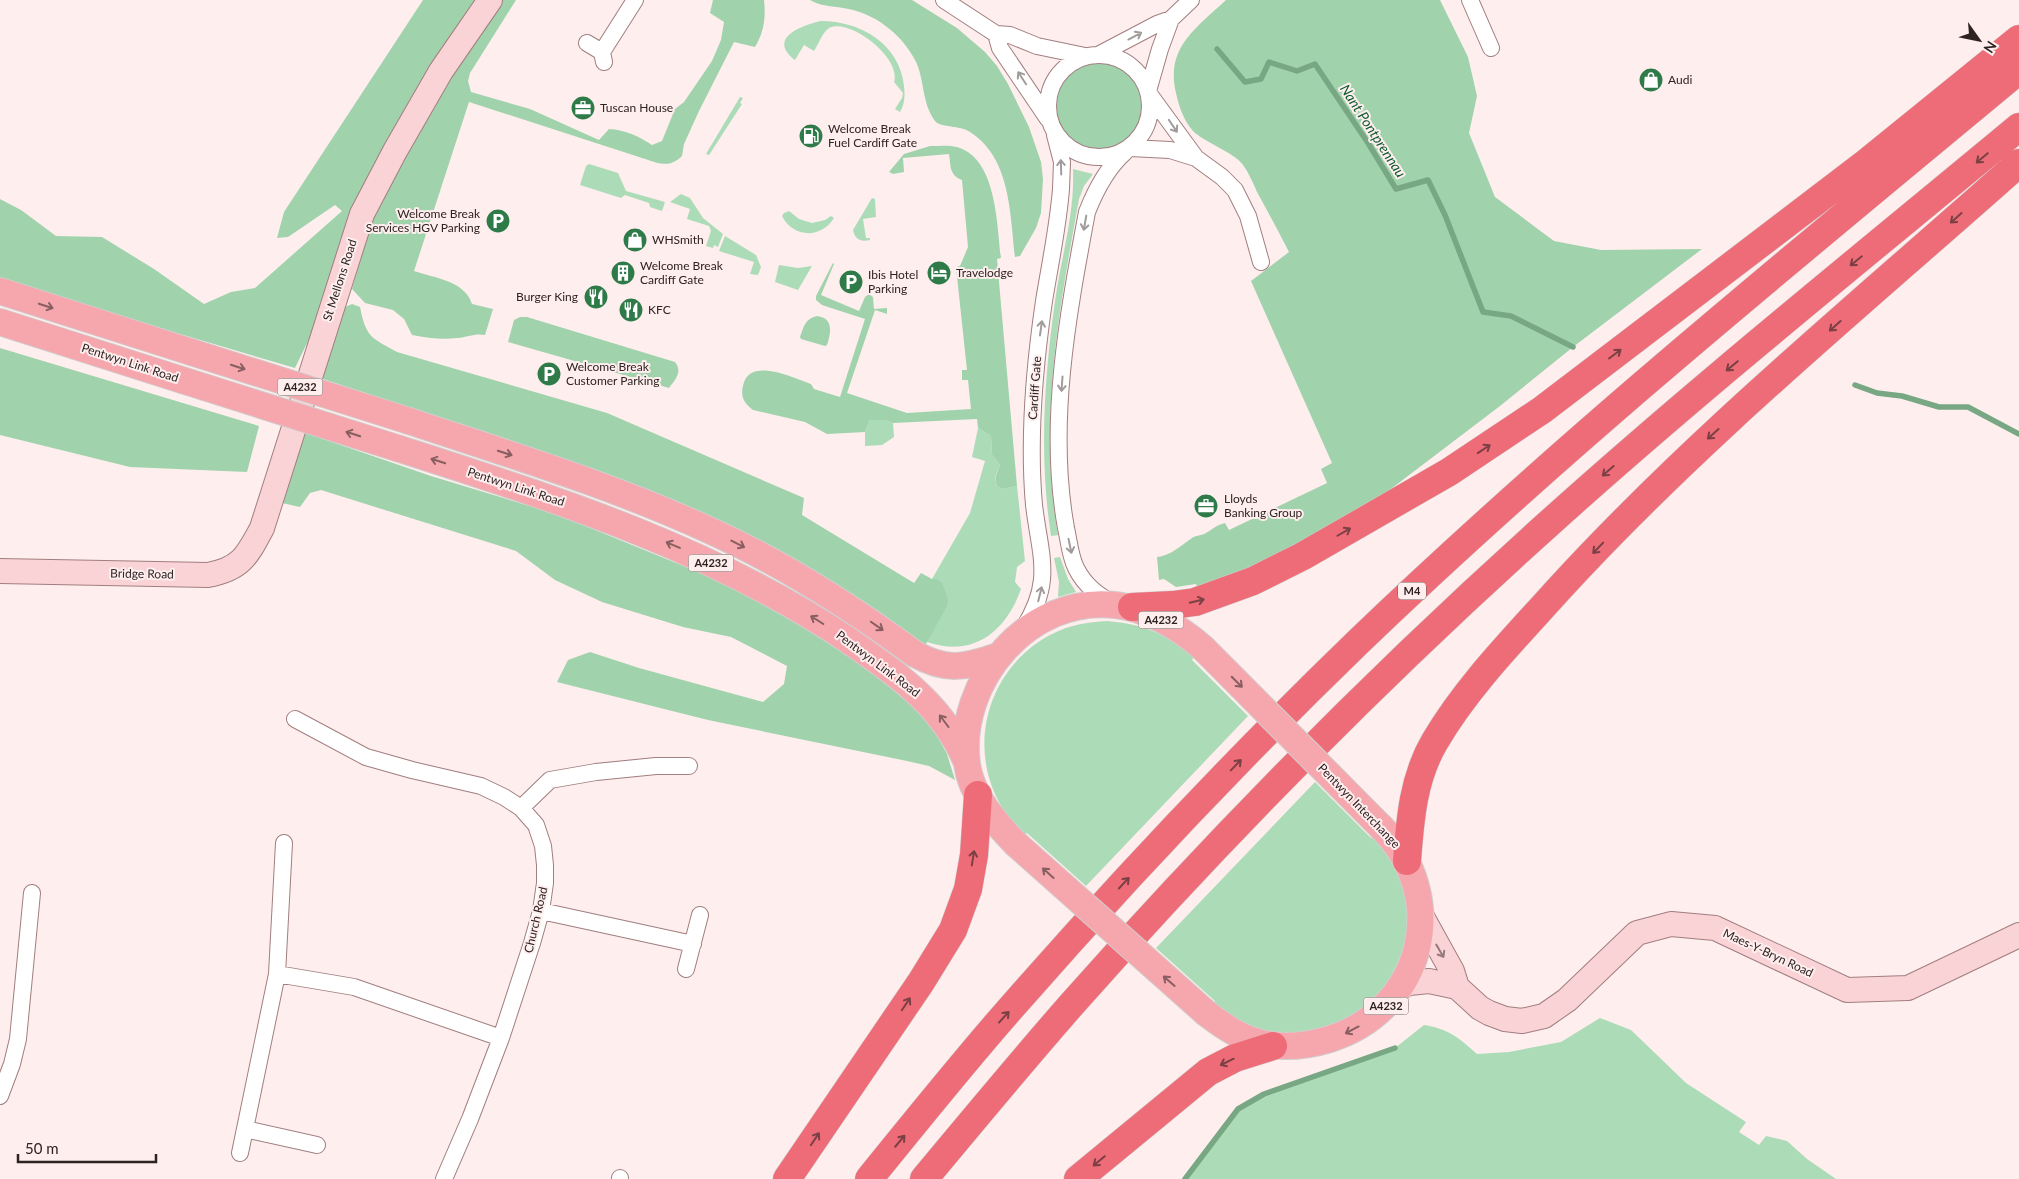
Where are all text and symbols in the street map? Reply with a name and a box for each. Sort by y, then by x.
north arrow [1954,15,2004,65]
one-way arrow [1127,31,1142,40]
text: N [1980,38,2000,57]
shop icon: Audi [1638,67,1664,93]
one-way arrow [1016,71,1027,85]
place label: Audi [1668,72,1692,87]
water label: Nant Pontprennau [1337,81,1410,180]
office icon: Tuscan House [570,95,596,121]
place label: Tuscan House [600,100,673,115]
one-way arrow [1168,119,1178,133]
place label: Welcome Break Fuel Cardiff Gate [828,121,917,150]
fuel station icon: Welcome Break Fuel Cardiff Gate [798,123,824,149]
one-way arrow [1975,152,1988,163]
one-way arrow [1056,159,1066,175]
place label: Welcome Break Services HGV Parking [366,206,481,235]
parking icon: Welcome Break Services HGV Parking [485,208,511,234]
one-way arrow [1950,212,1963,224]
one-way arrow [1079,215,1089,231]
shop icon: WHSmith [622,227,648,253]
place label: WHSmith [652,232,704,247]
street label: St Mellons Road [319,237,360,323]
one-way arrow [1850,256,1863,267]
place label: Welcome Break Cardiff Gate [640,258,724,287]
building icon: Welcome Break Cardiff Gate [610,260,636,286]
hotel icon: Travelodge [926,260,952,286]
place label: Travelodge [956,265,1013,280]
place label: Ibis Hotel Parking [868,267,918,296]
parking icon: Ibis Hotel Parking [838,269,864,295]
restaurant icon: Burger King [583,284,609,310]
place label: Burger King [516,289,578,304]
restaurant icon: KFC [618,297,644,323]
one-way arrow [38,302,54,312]
place label: KFC [648,302,671,317]
one-way arrow [1036,320,1046,336]
one-way arrow [1828,320,1841,332]
street label: Pentwyn Link Road [80,340,181,385]
one-way arrow [1608,349,1622,359]
street label: Cardiff Gate [1025,356,1044,420]
place label: Welcome Break Customer Parking [566,359,660,388]
one-way arrow [1725,360,1738,371]
parking icon: Welcome Break Customer Parking [536,361,562,387]
one-way arrow [229,363,245,372]
one-way arrow [1058,376,1067,392]
road number: A4232 [278,378,322,396]
one-way arrow [1707,428,1720,440]
one-way arrow [346,429,362,439]
one-way arrow [1476,444,1490,454]
one-way arrow [497,449,512,458]
one-way arrow [430,456,446,466]
street label: Pentwyn Link Road [466,464,567,509]
one-way arrow [1602,465,1615,476]
place label: Lloyds Banking Group [1224,491,1303,520]
office icon: Lloyds Banking Group [1193,493,1219,519]
one-way arrow [1337,527,1351,537]
one-way arrow [1065,538,1075,554]
one-way arrow [666,540,681,550]
one-way arrow [730,540,745,549]
one-way arrow [1592,542,1604,554]
road number: A4232 [688,554,734,572]
street label: Bridge Road [110,565,174,582]
road number: M4 [1398,582,1426,600]
one-way arrow [1036,586,1045,602]
one-way arrow [1189,596,1205,605]
road number: A4232 [1138,612,1184,628]
one-way arrow [810,615,824,626]
one-way arrow [870,621,884,632]
street label: Pentwyn Link Road [833,627,923,700]
one-way arrow [1231,676,1243,689]
one-way arrow [939,714,949,728]
one-way arrow [1230,759,1242,771]
street label: Pentwyn Interchange [1315,760,1404,851]
one-way arrow [969,851,979,867]
one-way arrow [1042,867,1055,878]
one-way arrow [1118,876,1130,889]
street label: Church Road [521,885,550,955]
street label: Maes-Y-Bryn Road [1721,925,1816,980]
one-way arrow [1436,943,1445,958]
one-way arrow [1163,975,1176,987]
one-way arrow [901,998,911,1012]
road number: A4232 [1364,998,1408,1014]
one-way arrow [998,1010,1009,1023]
one-way arrow [1345,1025,1360,1035]
one-way arrow [1220,1058,1235,1067]
scale bar [18,1132,155,1164]
one-way arrow [810,1132,820,1146]
one-way arrow [894,1135,905,1148]
text: 50 m [25,1139,59,1157]
one-way arrow [1092,1156,1105,1167]

